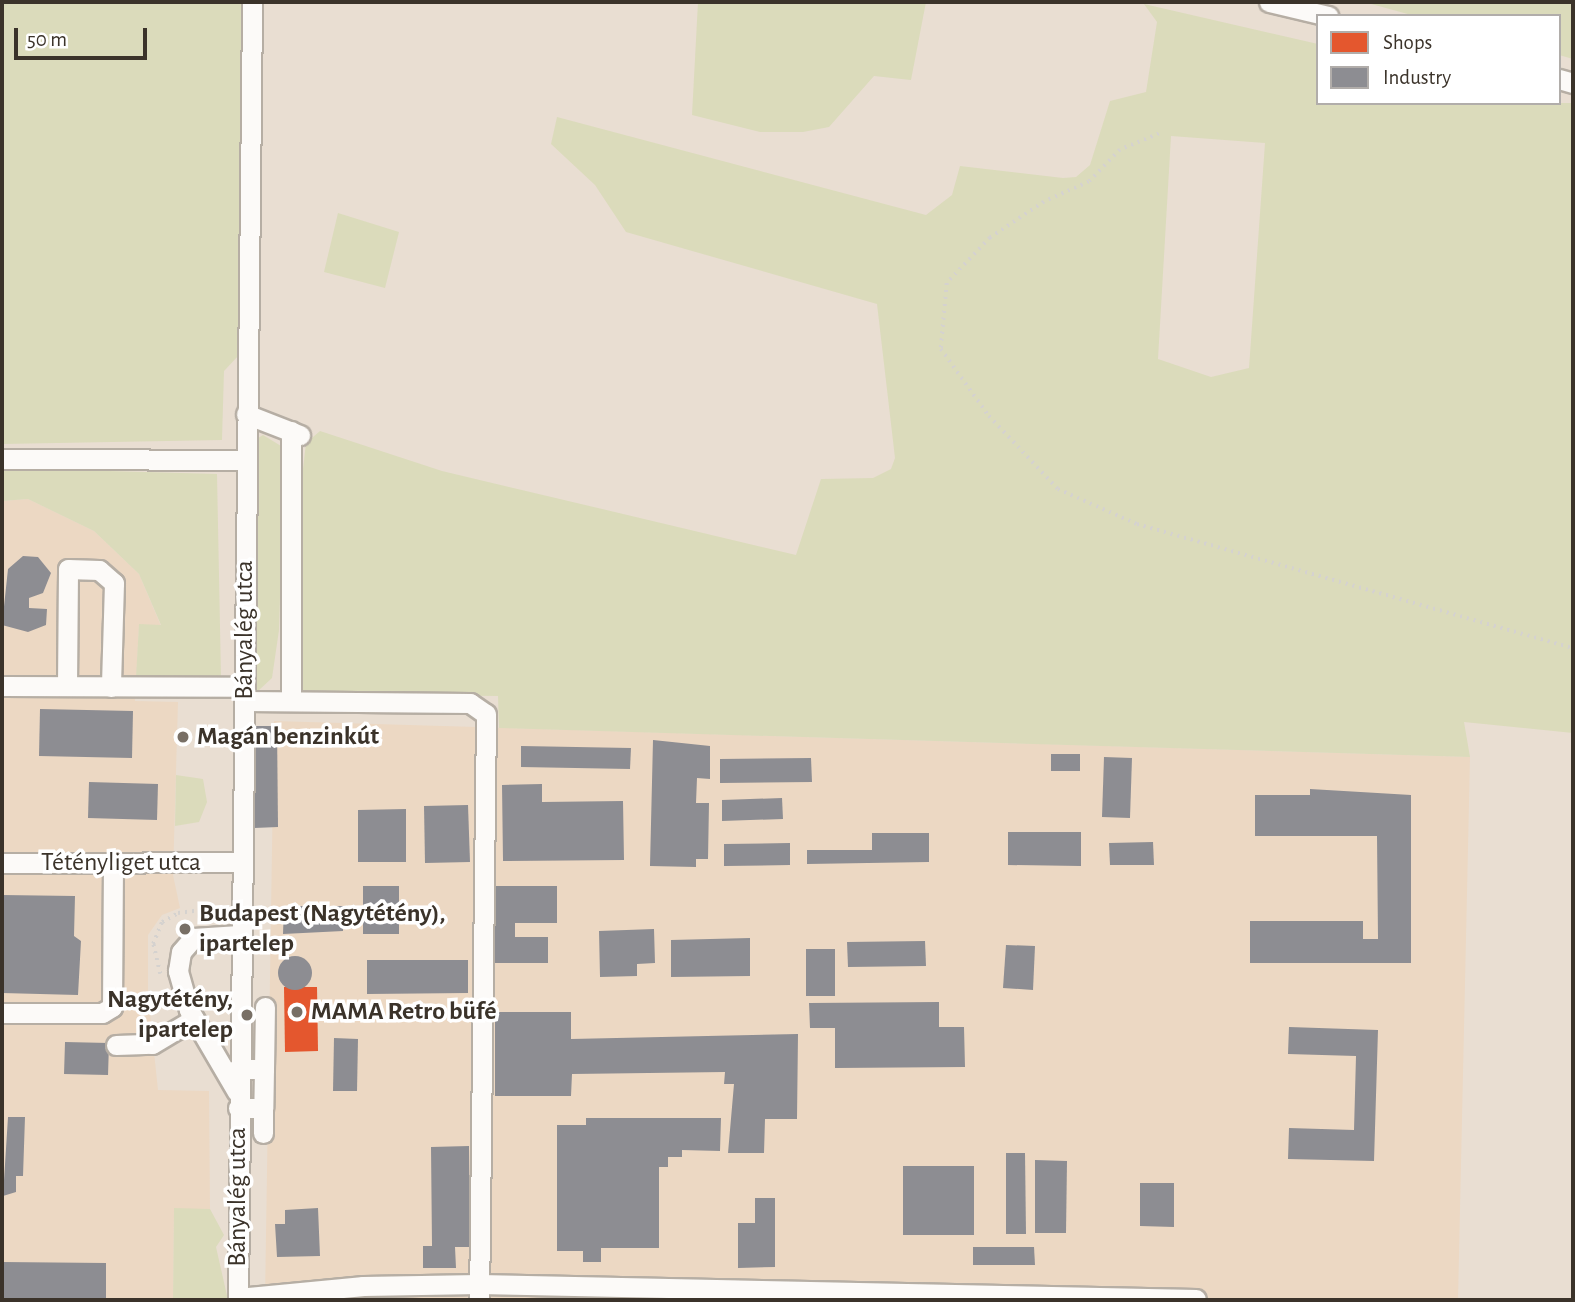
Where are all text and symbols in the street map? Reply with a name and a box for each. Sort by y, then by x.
scale bar [18,14,150,58]
legend [1316,14,1561,105]
text: 50 m [27,29,67,50]
text: Shops [1383,32,1432,53]
text: Industry [1383,67,1451,88]
street label: Bányalég utca [229,560,261,700]
place label: Magán benzinkút [197,721,379,753]
marker: Magán benzinkút [175,729,191,745]
street label: Tétényliget utca [41,847,201,879]
place label: Budapest (Nagytétény), ipartelep [199,898,445,960]
marker: Budapest (Nagytétény), ipartelep [177,921,193,937]
place label: Nagytétény, ipartelep [107,984,233,1046]
place label: MAMA Retro büfé [311,996,496,1028]
marker: MAMA Retro büfé [289,1004,305,1020]
marker: Nagytétény, ipartelep [239,1007,255,1023]
street label: Bányalég utca [222,1127,254,1267]

